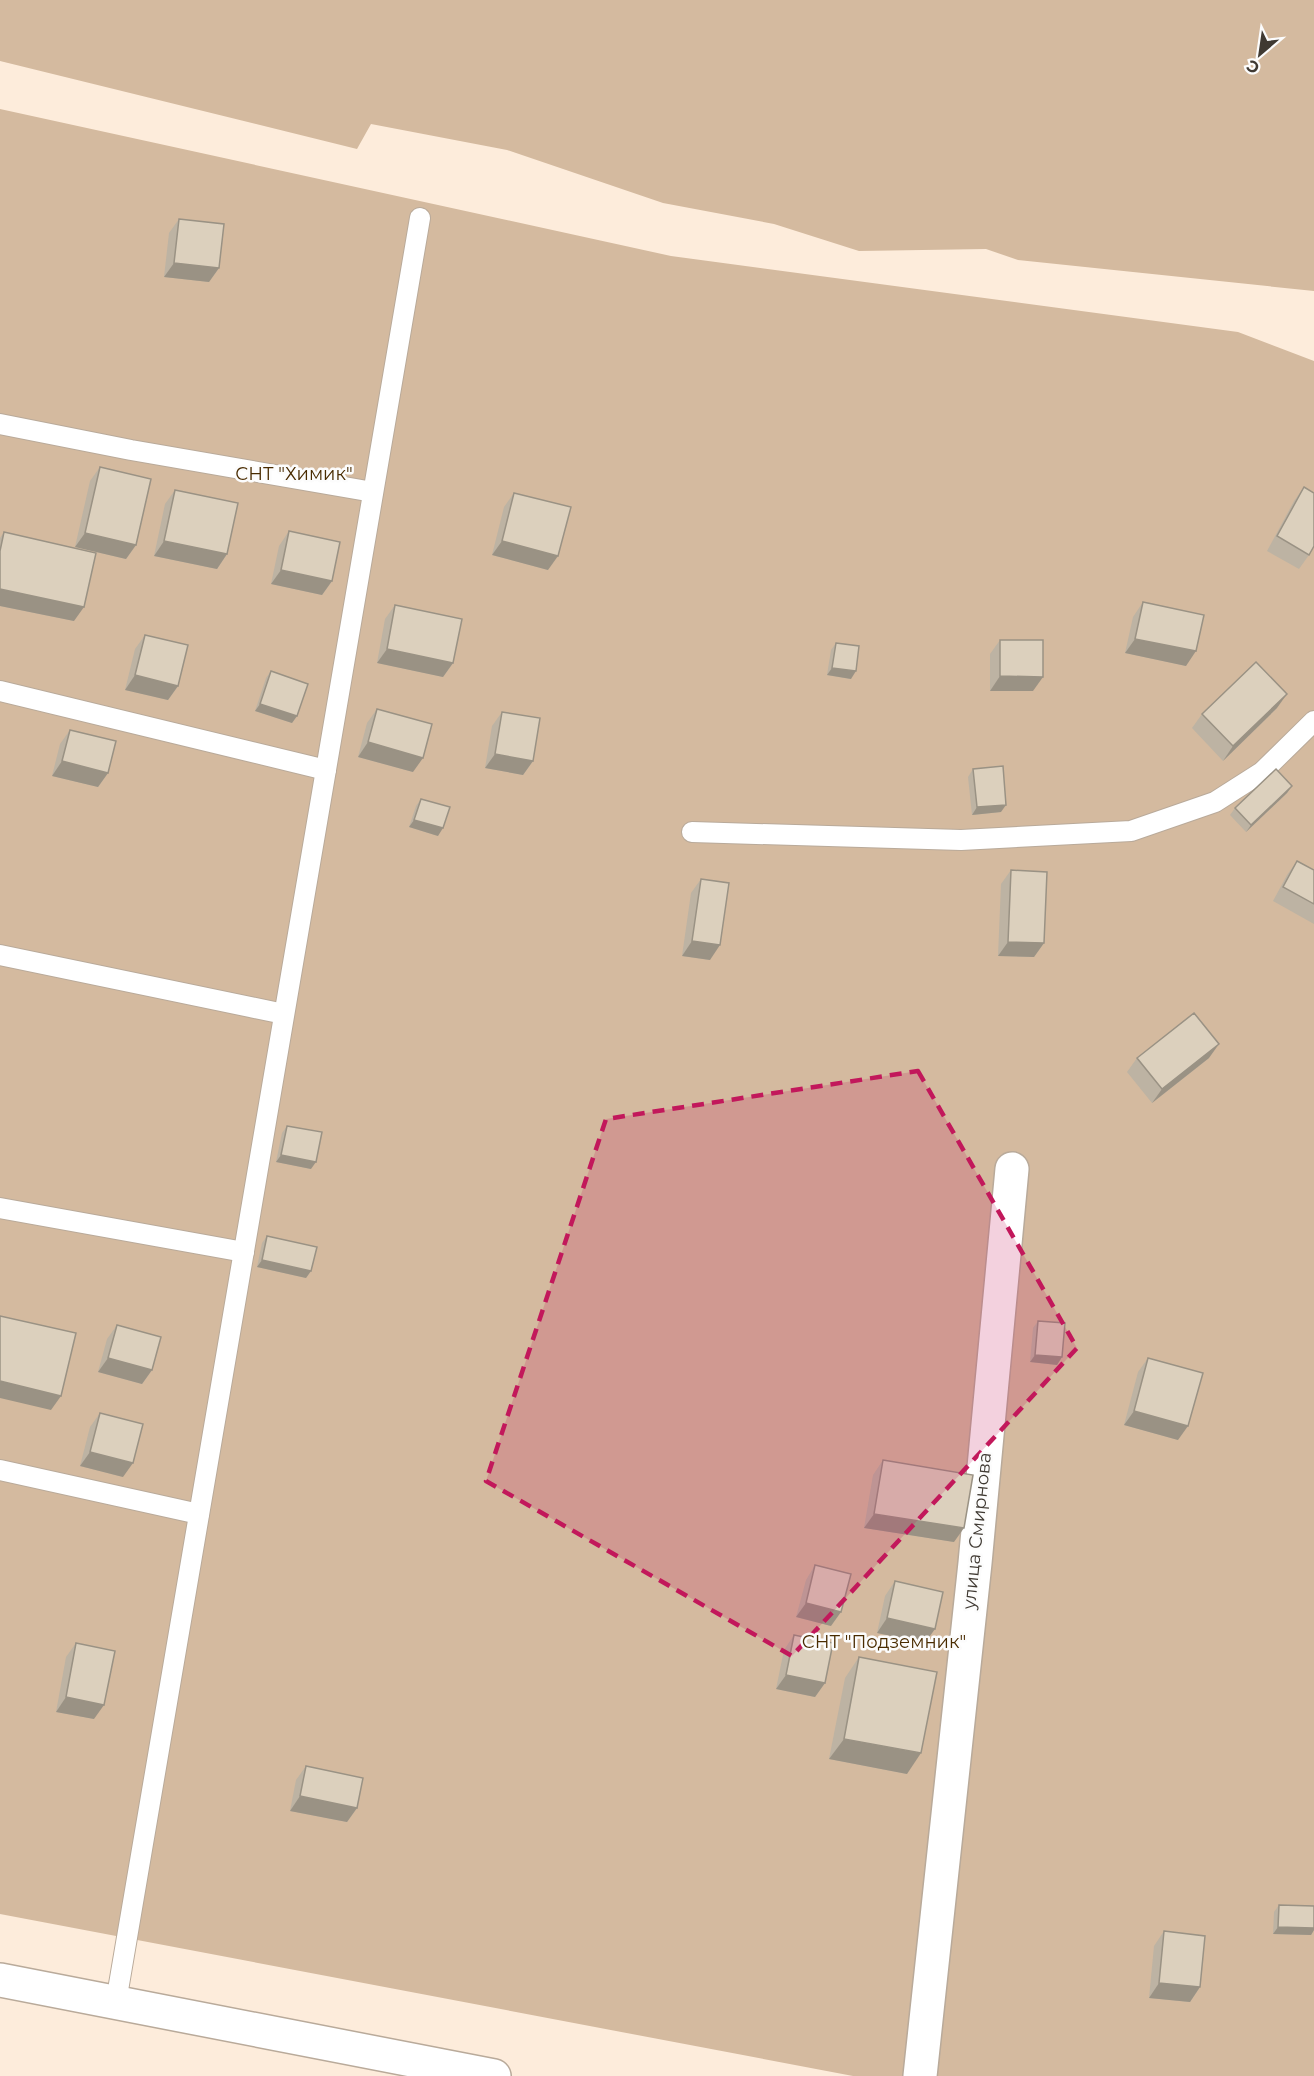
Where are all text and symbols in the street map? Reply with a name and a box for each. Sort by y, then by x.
north arrow [1230,24,1290,84]
text: С [1243,55,1263,78]
park label: СНТ "Химик" [235,463,353,485]
street label: улица Смирнова [958,1451,996,1612]
park label: СНТ "Подземник" [802,1631,966,1653]

